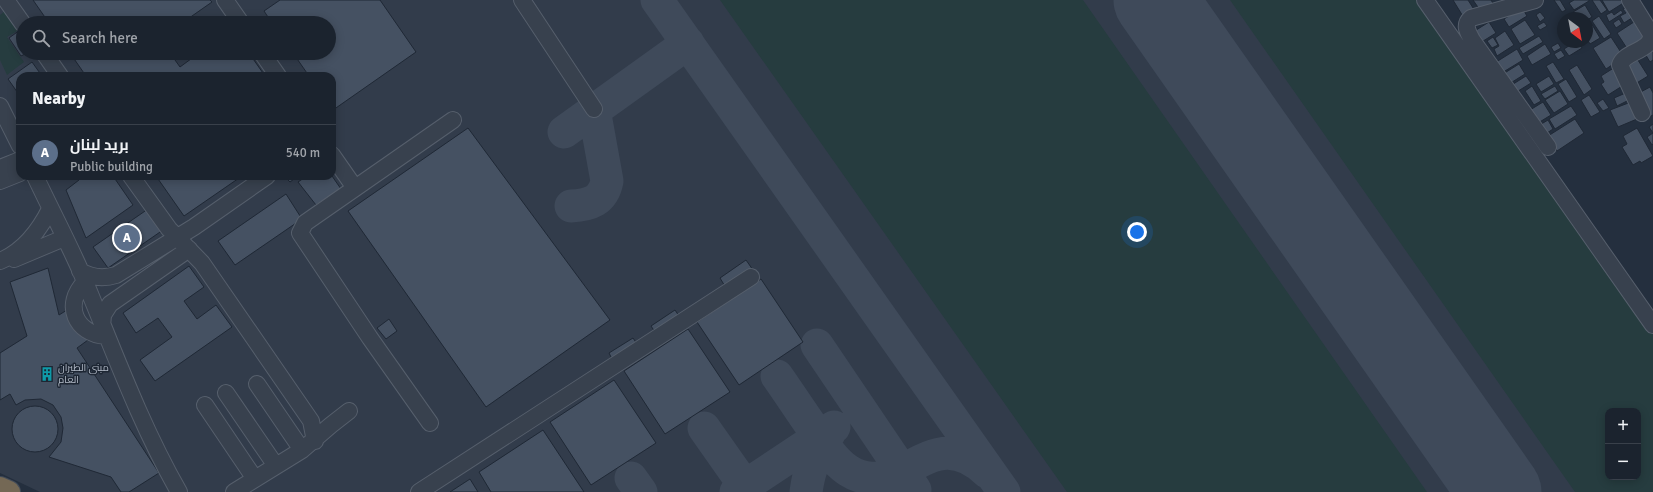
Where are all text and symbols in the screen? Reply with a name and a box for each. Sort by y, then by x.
north arrow [1557,12,1593,48]
search box [16,16,336,60]
icon: search [30,27,52,49]
text: Search here [62,29,138,47]
text: Nearby [32,88,85,109]
text: بريد لبنان [70,136,129,154]
text: A [41,145,49,161]
text: 540 m [286,145,320,161]
text: Public building [70,159,153,175]
your location [1127,222,1147,242]
pin: A [114,223,140,253]
place label: مبنى الطيران العام [58,362,109,387]
building icon: مبنى الطيران العام [39,366,55,382]
map controls [1605,408,1641,480]
button: + [1605,408,1641,444]
button: − [1605,444,1641,480]

